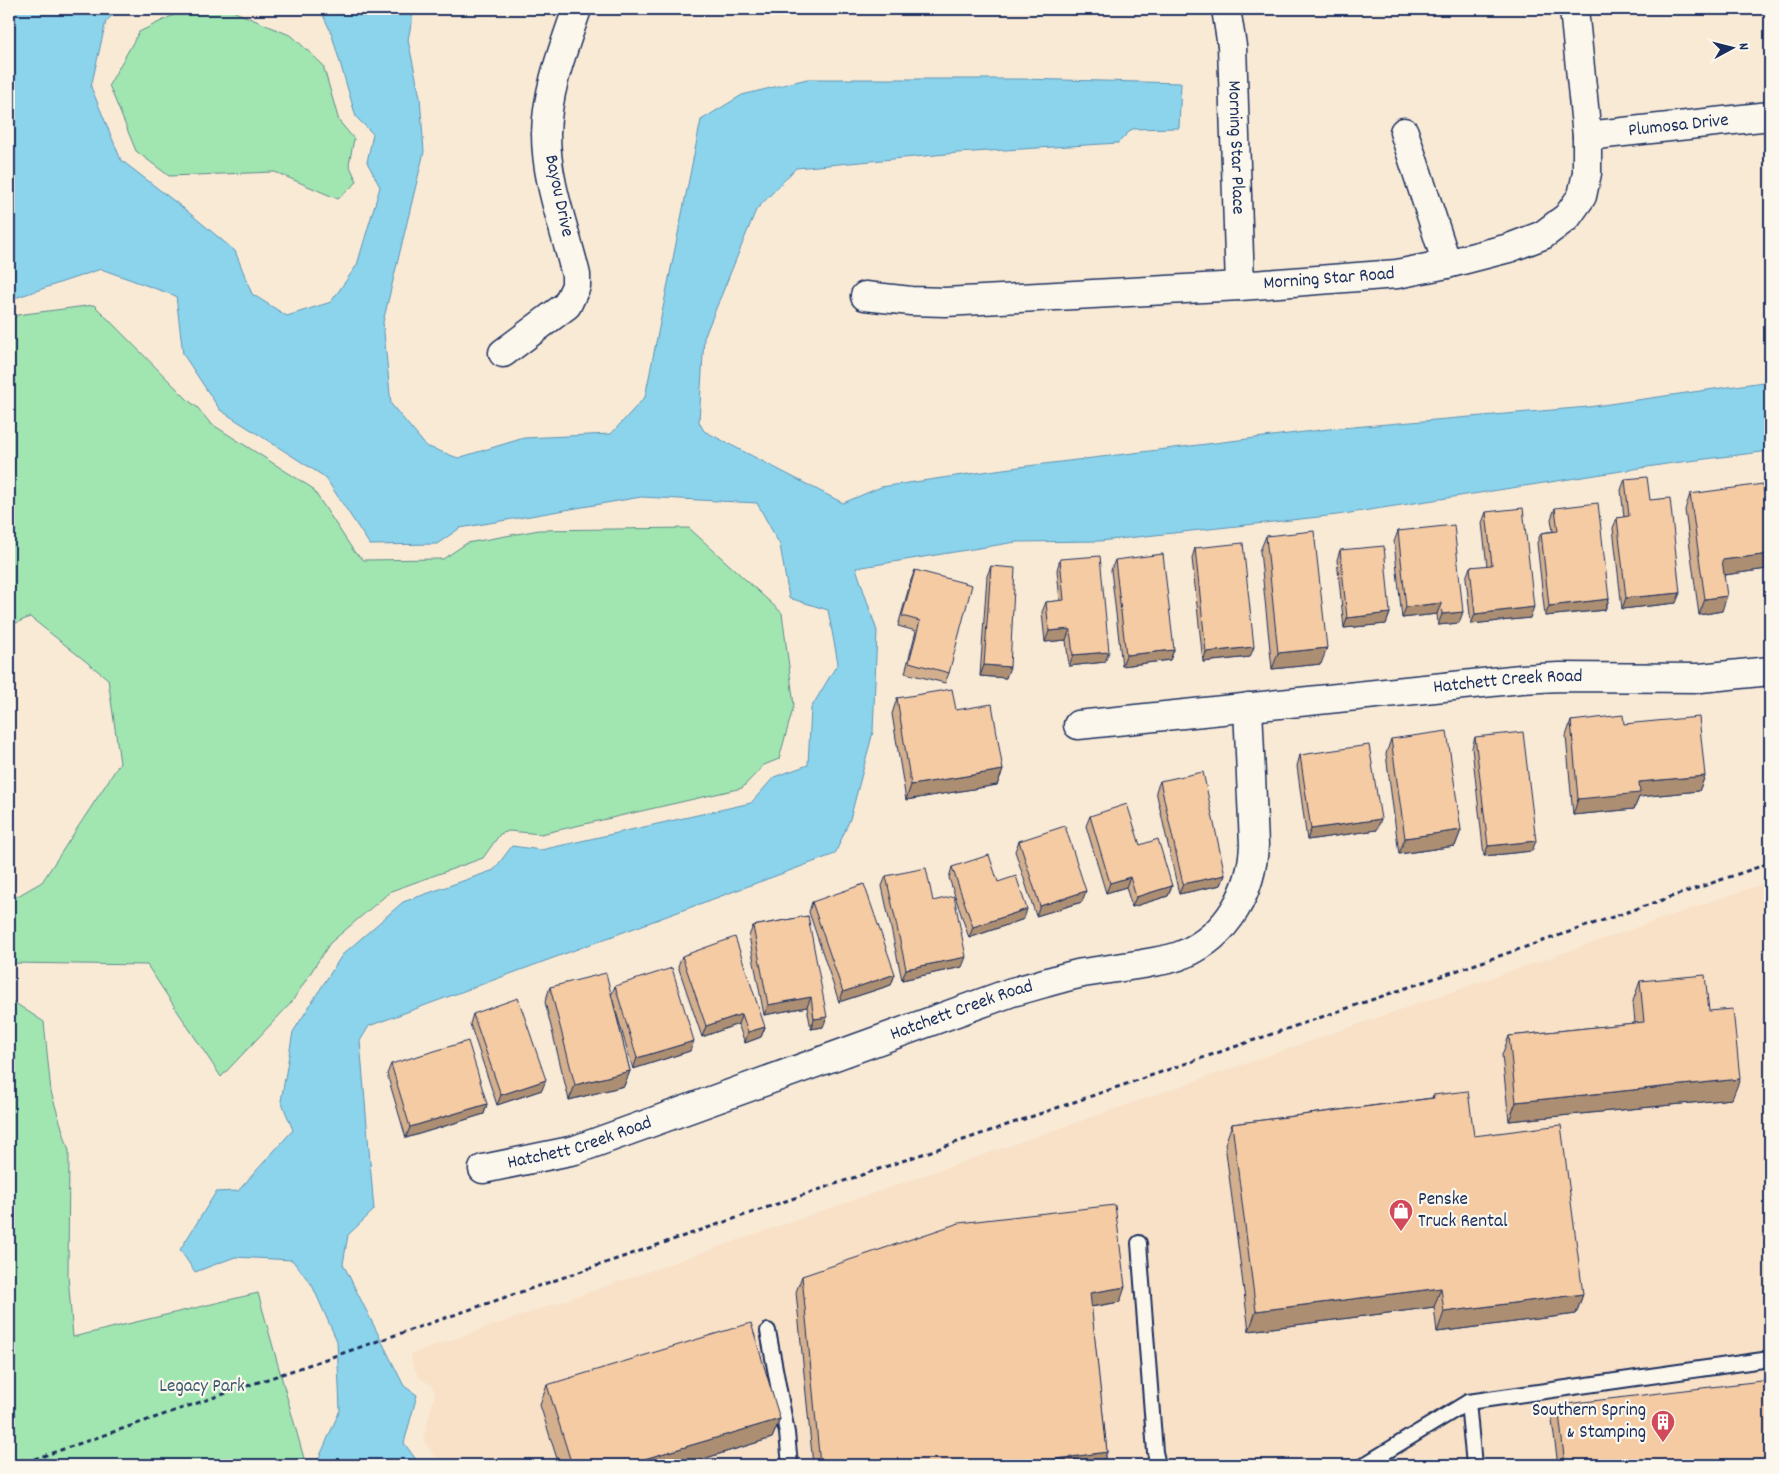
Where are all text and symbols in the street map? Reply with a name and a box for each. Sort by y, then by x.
north arrow [1706,22,1756,72]
text: N [1733,42,1753,51]
street label: Morning Star Place [1220,80,1251,215]
street label: Plumosa Drive [1627,107,1730,145]
street label: Bayou Drive [536,152,580,240]
street label: Morning Star Road [1262,261,1396,298]
street label: Hatchett Creek Road [1432,663,1583,702]
street label: Hatchett Creek Road [887,973,1036,1048]
street label: Hatchett Creek Road [505,1110,656,1177]
place label: Penske Truck Rental [1418,1187,1508,1236]
shop icon: Penske Truck Rental [1388,1198,1414,1232]
park label: Legacy Park [159,1374,245,1401]
place label: Southern Spring & Stamping [1532,1398,1646,1447]
building icon: Southern Spring & Stamping [1650,1409,1676,1443]

